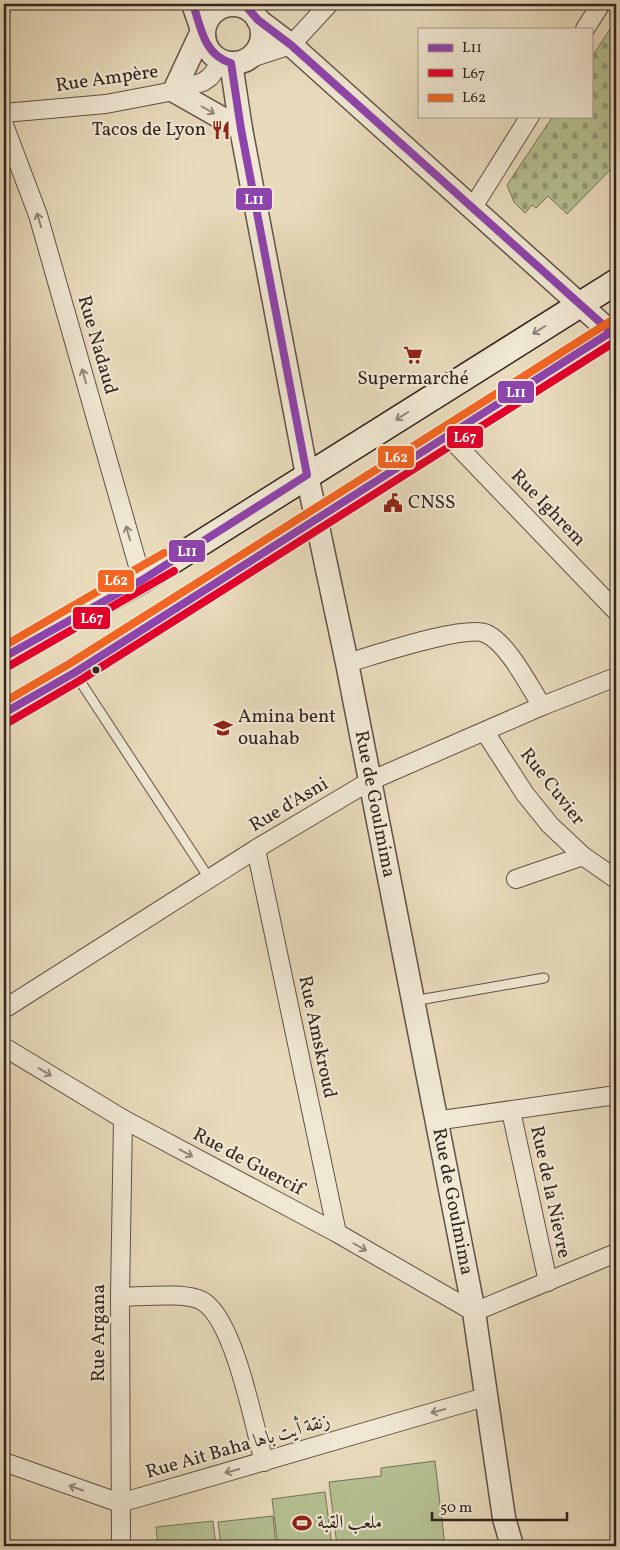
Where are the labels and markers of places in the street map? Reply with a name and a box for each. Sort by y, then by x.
place label: Tacos de Lyon [92,117,206,143]
restaurant icon: Tacos de Lyon [210,119,232,141]
supermarket icon: Supermarché [402,344,424,366]
place label: Supermarché [357,366,469,392]
place label: CNSS [408,490,455,516]
public building icon: CNSS [382,492,404,514]
unlabelled marker [91,665,101,675]
place label: Amina bent ouahab [238,704,336,752]
school or university icon: Amina bent ouahab [212,717,234,739]
place label: ملعب القبة [317,1510,382,1536]
sports icon: ملعب القبة [291,1512,313,1534]

